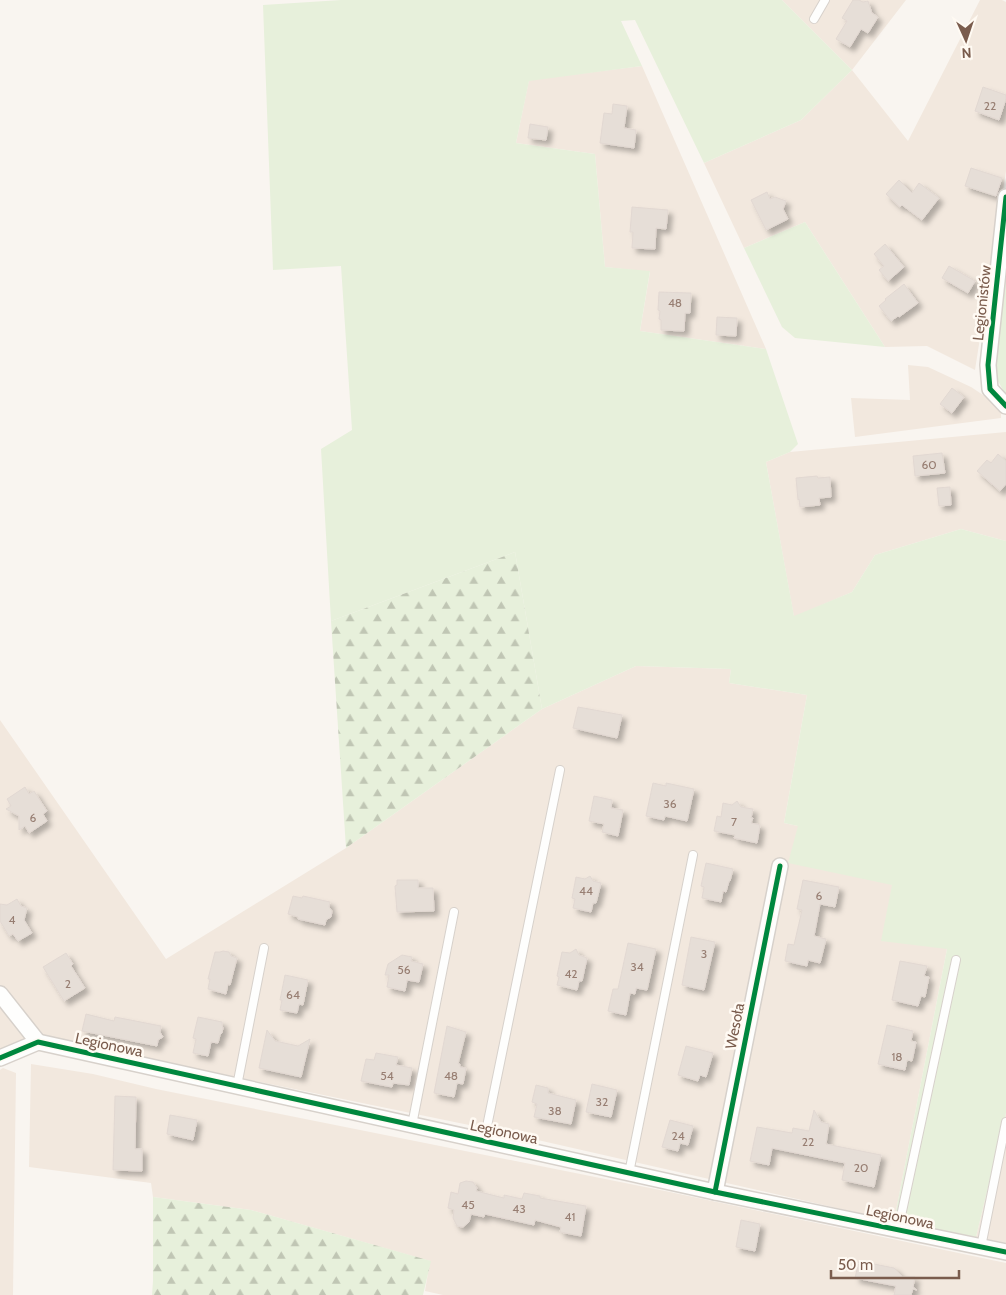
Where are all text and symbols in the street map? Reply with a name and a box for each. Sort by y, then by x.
north arrow [941,15,991,65]
text: N [961,44,972,62]
house number: 22 [984,98,996,113]
street label: Legionistów [969,264,995,342]
house number: 48 [668,295,682,310]
house number: 60 [921,457,937,472]
house number: 36 [663,796,677,811]
house number: 6 [30,810,37,825]
house number: 7 [731,814,737,829]
house number: 44 [579,883,593,898]
house number: 6 [816,888,823,903]
house number: 4 [9,912,16,927]
house number: 3 [701,946,707,961]
house number: 34 [630,959,644,974]
house number: 56 [397,962,411,977]
house number: 42 [564,966,578,981]
house number: 2 [65,976,71,991]
house number: 64 [286,987,300,1002]
street label: Wesoła [722,1001,748,1051]
street label: Legionowa [73,1029,145,1061]
house number: 18 [891,1049,903,1064]
house number: 54 [380,1068,394,1083]
house number: 48 [444,1068,458,1083]
house number: 32 [596,1094,608,1109]
house number: 38 [548,1103,562,1118]
street label: Legionowa [468,1116,540,1148]
house number: 24 [671,1128,685,1143]
house number: 22 [802,1134,814,1149]
house number: 20 [854,1160,868,1175]
house number: 45 [461,1197,475,1212]
house number: 43 [512,1201,526,1216]
street label: Legionowa [864,1201,936,1233]
house number: 41 [565,1209,575,1224]
scale bar [831,1248,958,1280]
text: 50 m [838,1256,873,1274]

